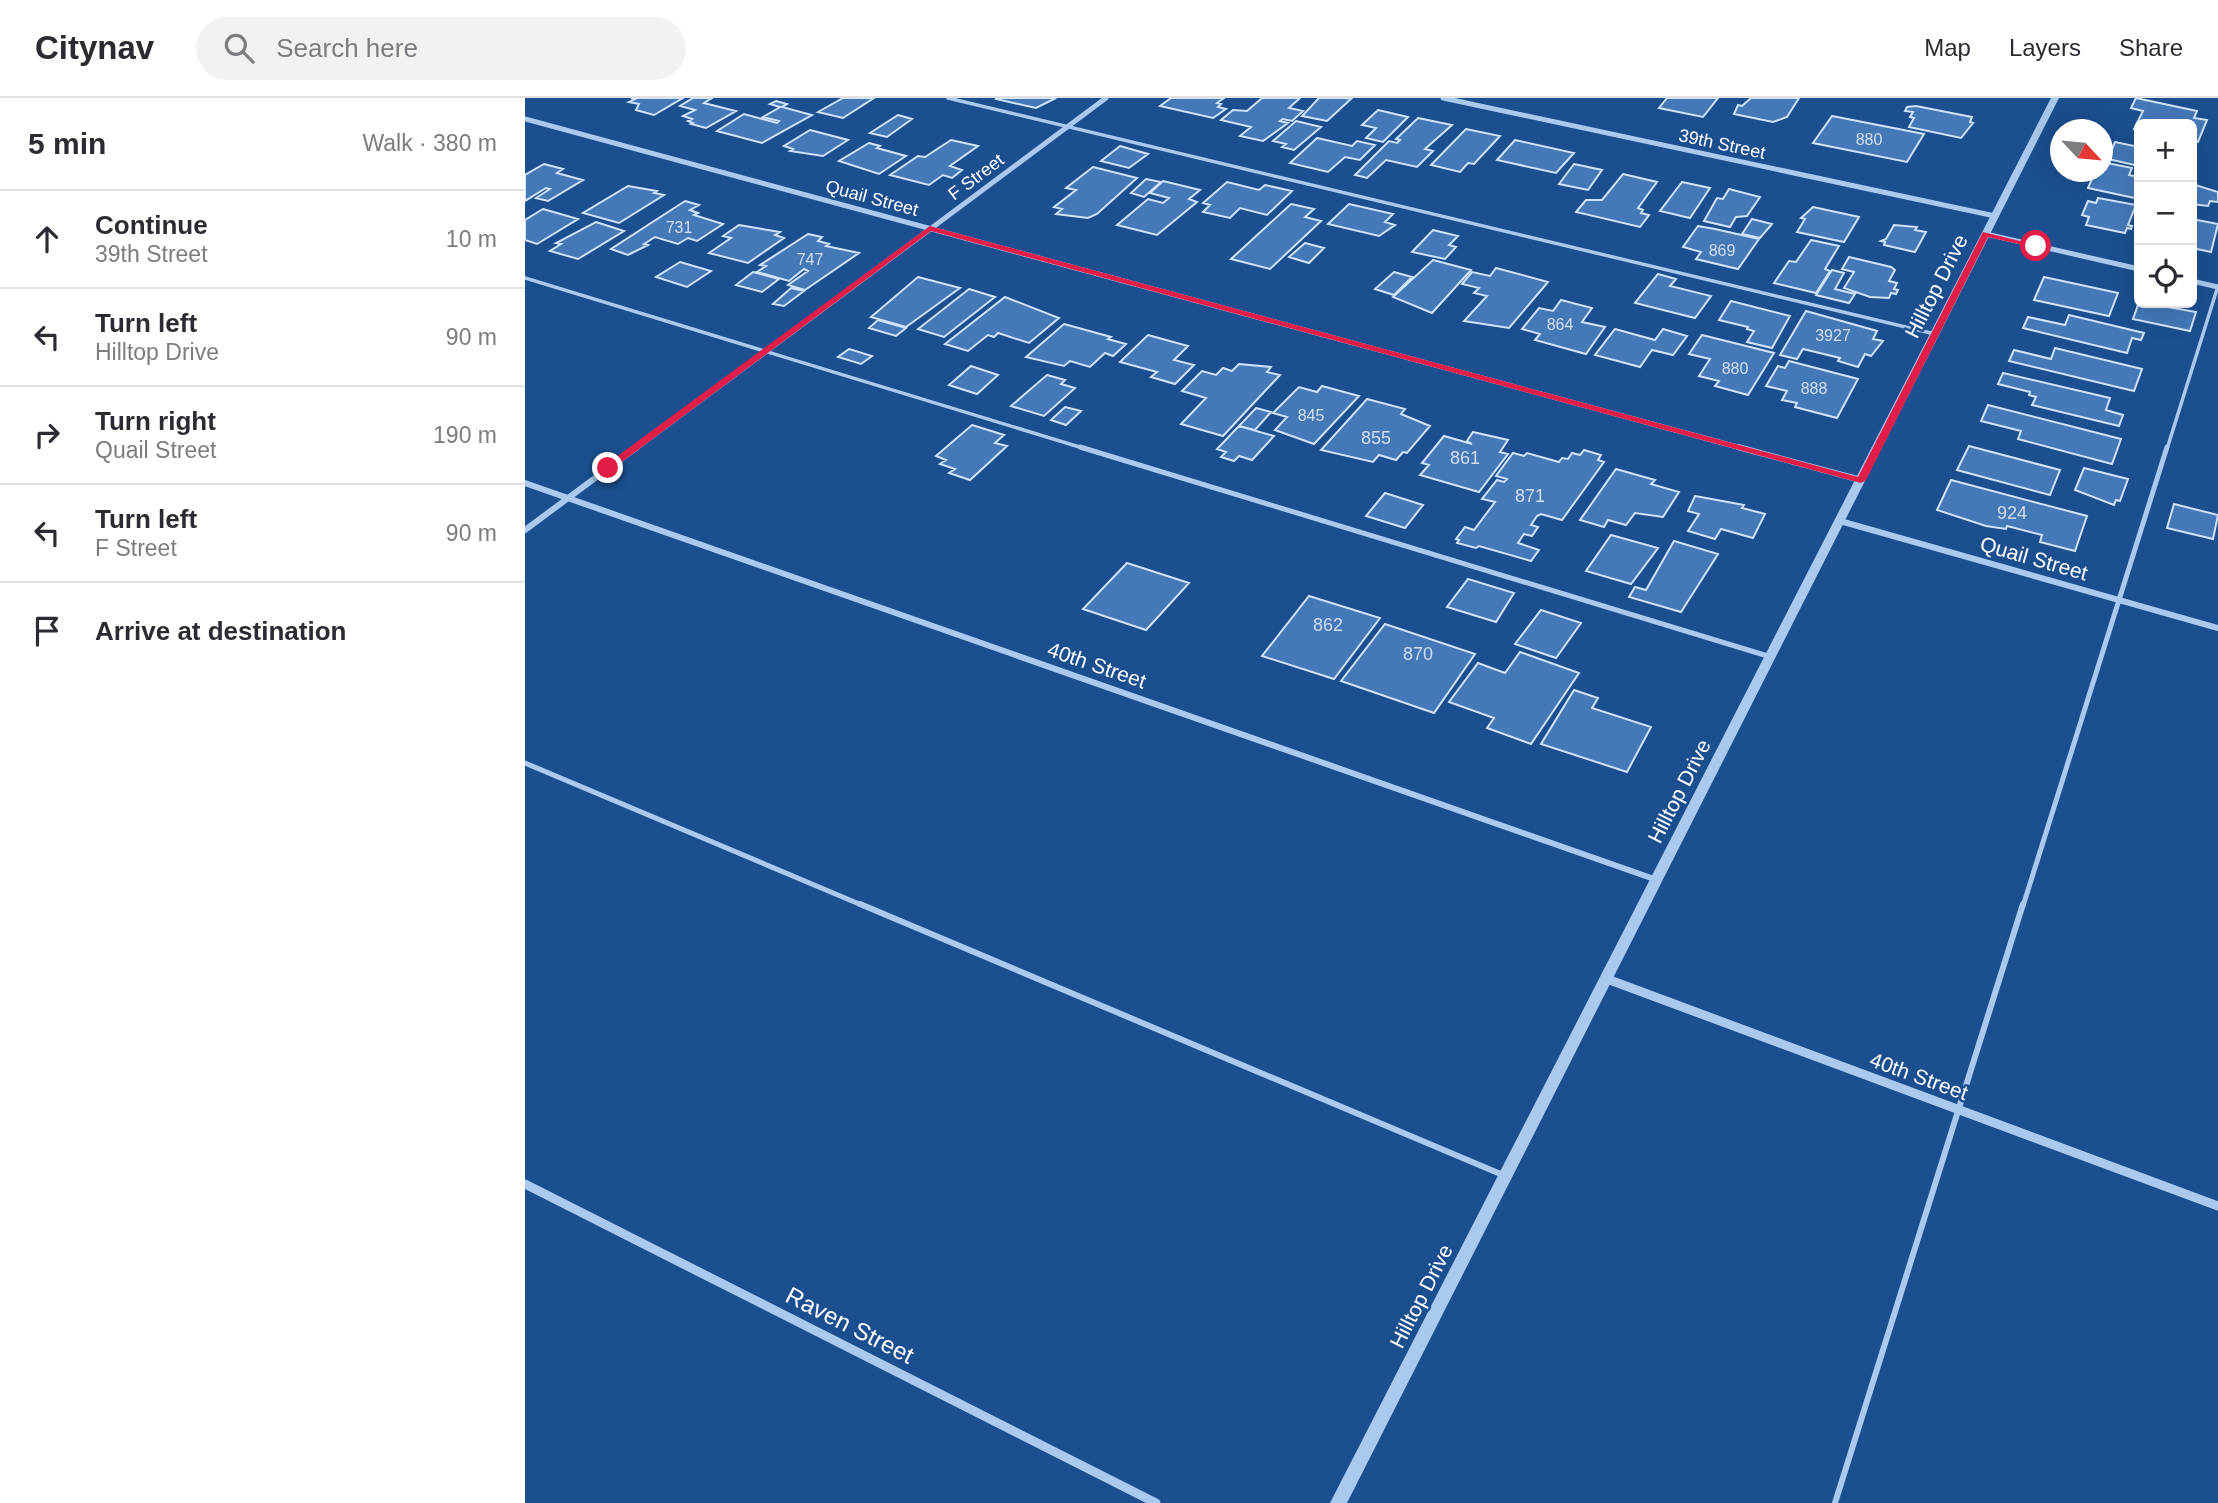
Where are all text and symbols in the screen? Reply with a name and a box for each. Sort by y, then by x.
search box [196,17,686,80]
text: Citynav [35,29,154,66]
icon: search [220,29,258,67]
text: Search here [276,33,418,63]
text: Map [1924,34,1971,61]
text: Layers [2009,34,2081,61]
text: Share [2119,34,2183,61]
north arrow [2050,119,2113,182]
map controls [2134,119,2197,308]
button: + [2134,119,2197,182]
street label: 39th Street [1677,125,1767,163]
text: 5 min [28,127,106,160]
text: Walk · 380 m [362,130,497,156]
house number: 880 [1856,131,1882,148]
street label: F Street [944,150,1008,204]
street label: Quail Street [824,176,920,220]
button: − [2134,182,2197,245]
text: Continue [95,210,208,240]
house number: 731 [666,219,692,236]
icon: ahead [28,220,66,258]
text: 10 m [446,226,497,252]
street label: Hilltop Drive [1900,230,1972,342]
route start [2020,230,2051,261]
text: 39th Street [95,241,208,267]
house number: 869 [1709,242,1735,259]
button: locate [2134,245,2197,308]
house number: 747 [797,251,823,268]
text: Turn left [95,308,197,338]
house number: 864 [1547,316,1573,333]
icon: left [28,318,66,356]
text: 90 m [446,324,497,350]
house number: 3927 [1815,327,1851,344]
text: Hilltop Drive [95,339,219,365]
house number: 880 [1722,360,1748,377]
house number: 888 [1801,380,1827,397]
text: Turn right [95,406,216,436]
house number: 845 [1298,407,1324,424]
icon: right [28,416,66,454]
text: 190 m [433,422,497,448]
house number: 855 [1361,428,1391,448]
text: Quail Street [95,437,216,463]
house number: 861 [1450,448,1480,468]
route end [592,452,623,483]
house number: 871 [1515,486,1545,506]
house number: 924 [1997,503,2027,523]
text: Turn left [95,504,197,534]
icon: left [28,514,66,552]
text: 90 m [446,520,497,546]
street label: Quail Street [1978,532,2091,584]
text: F Street [95,535,177,561]
icon: arrive [28,612,66,650]
house number: 862 [1313,615,1343,635]
text: Arrive at destination [95,616,346,646]
street label: 40th Street [1045,637,1149,693]
house number: 870 [1403,644,1433,664]
street label: Hilltop Drive [1643,735,1715,847]
street label: 40th Street [1867,1048,1971,1104]
street label: Hilltop Drive [1385,1240,1457,1352]
street label: Raven Street [781,1281,919,1369]

